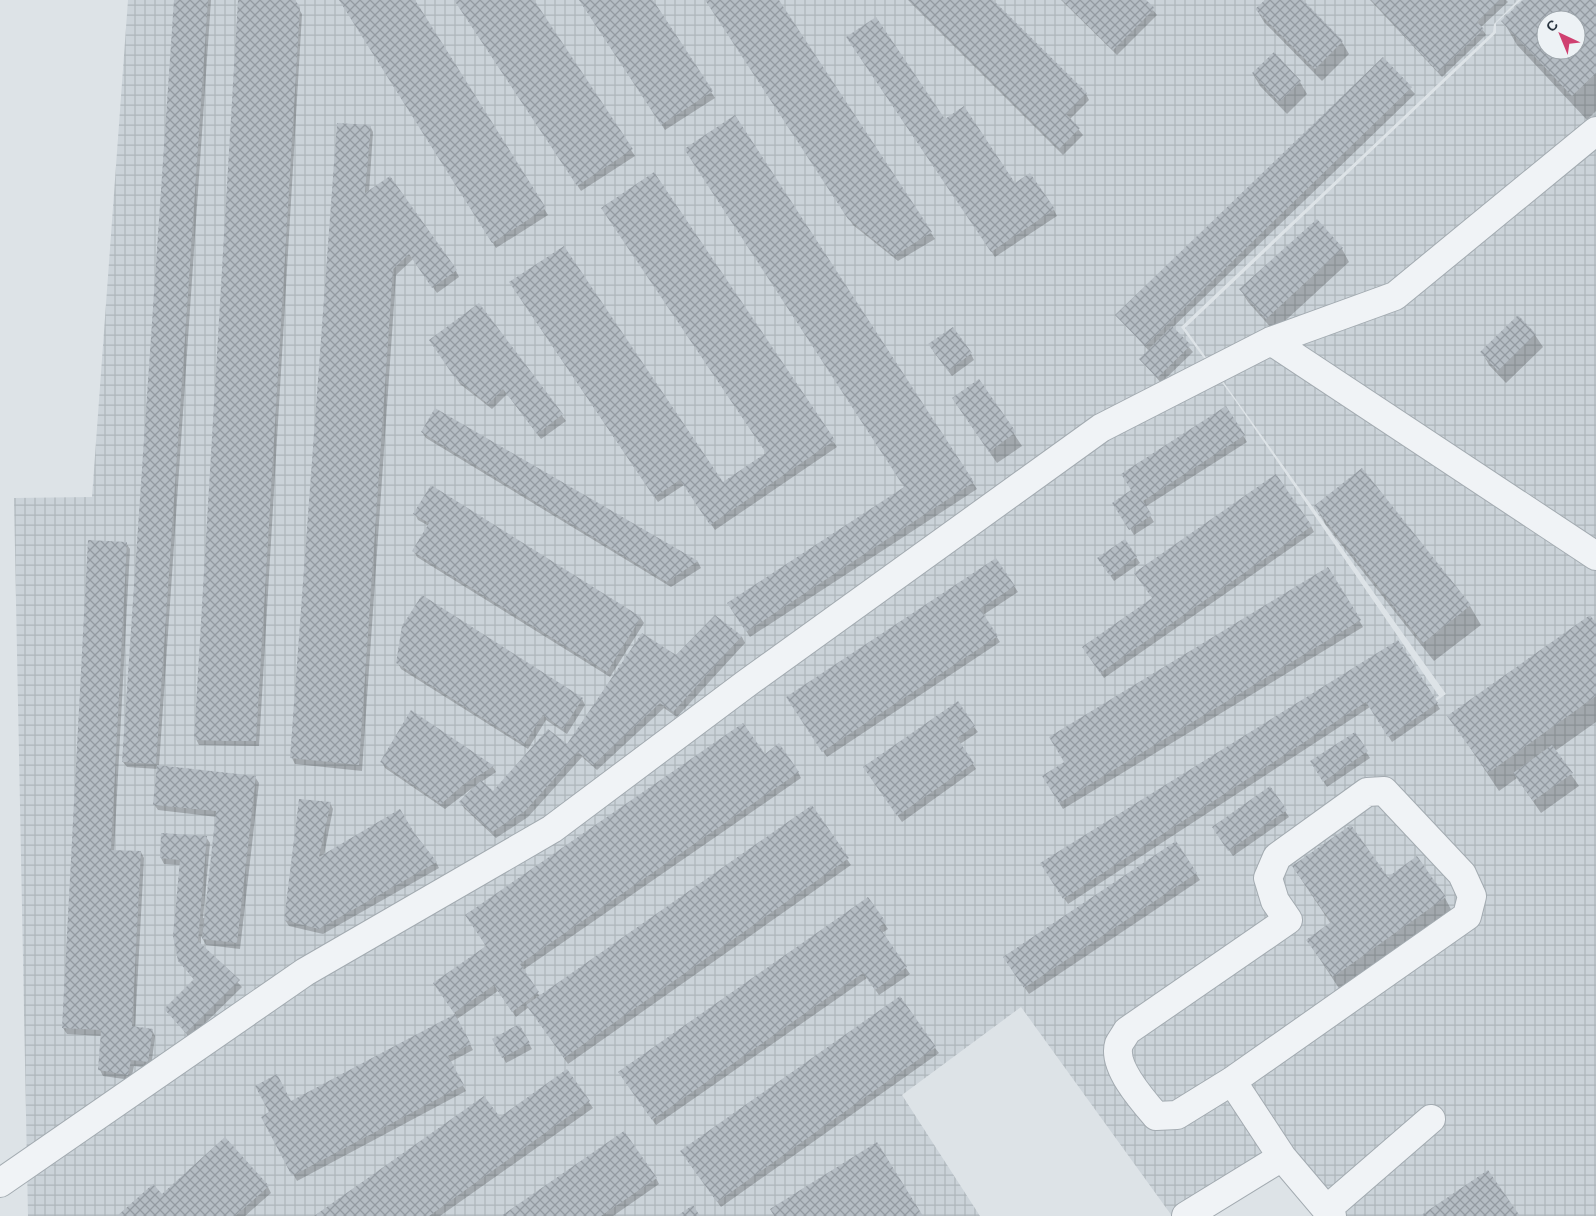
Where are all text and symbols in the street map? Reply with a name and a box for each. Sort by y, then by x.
north arrow [1536,10,1586,60]
text: С [1543,16,1561,35]

